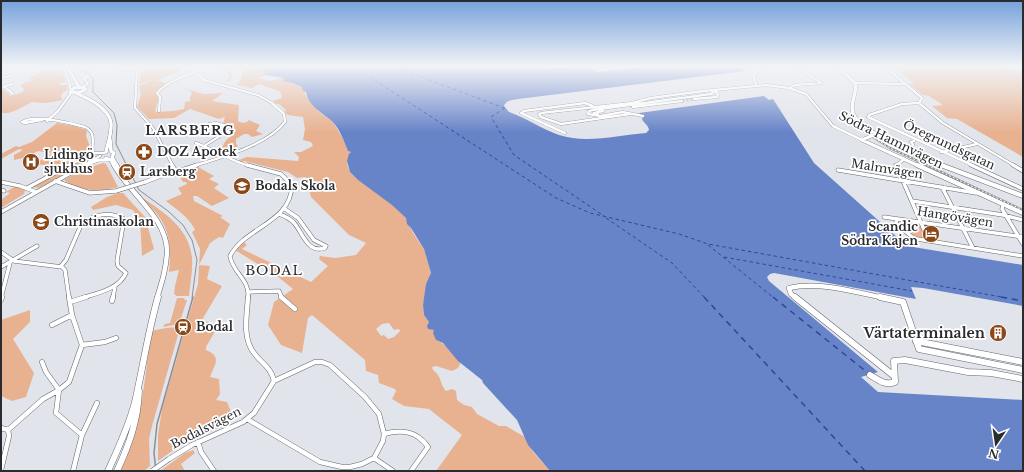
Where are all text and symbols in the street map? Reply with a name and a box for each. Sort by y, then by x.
street label: Södra Hamnvägen [837,108,946,171]
street label: Öregrundsgatan [901,116,998,172]
district label: LARSBERG [145,122,235,139]
pharmacy icon: DOZ Apotek [134,142,154,162]
place label: DOZ Apotek [157,144,238,159]
place label: Lidingö sjukhus [44,147,94,176]
hospital icon: Lidingö sjukhus [21,152,41,172]
street label: Malmvägen [850,155,924,182]
station icon: Larsberg [117,162,137,182]
place label: Larsberg [140,164,197,179]
school or university icon: Bodals Skola [232,176,252,196]
place label: Bodals Skola [255,178,336,193]
street label: Hangövägen [916,203,994,230]
school or university icon: Christinaskolan [31,212,51,232]
place label: Christinaskolan [54,214,154,229]
place label: Scandic Södra Kajen [841,219,918,248]
hotel icon: Scandic Södra Kajen [921,224,941,244]
district label: BODAL [245,262,303,279]
station icon: Bodal [173,317,193,337]
place label: Bodal [196,319,234,334]
building icon: Värtaterminalen [988,323,1008,343]
place label: Värtaterminalen [863,324,985,342]
street label: Bodalsvägen [168,403,244,452]
north arrow [976,424,1016,464]
text: N [986,446,1000,462]

